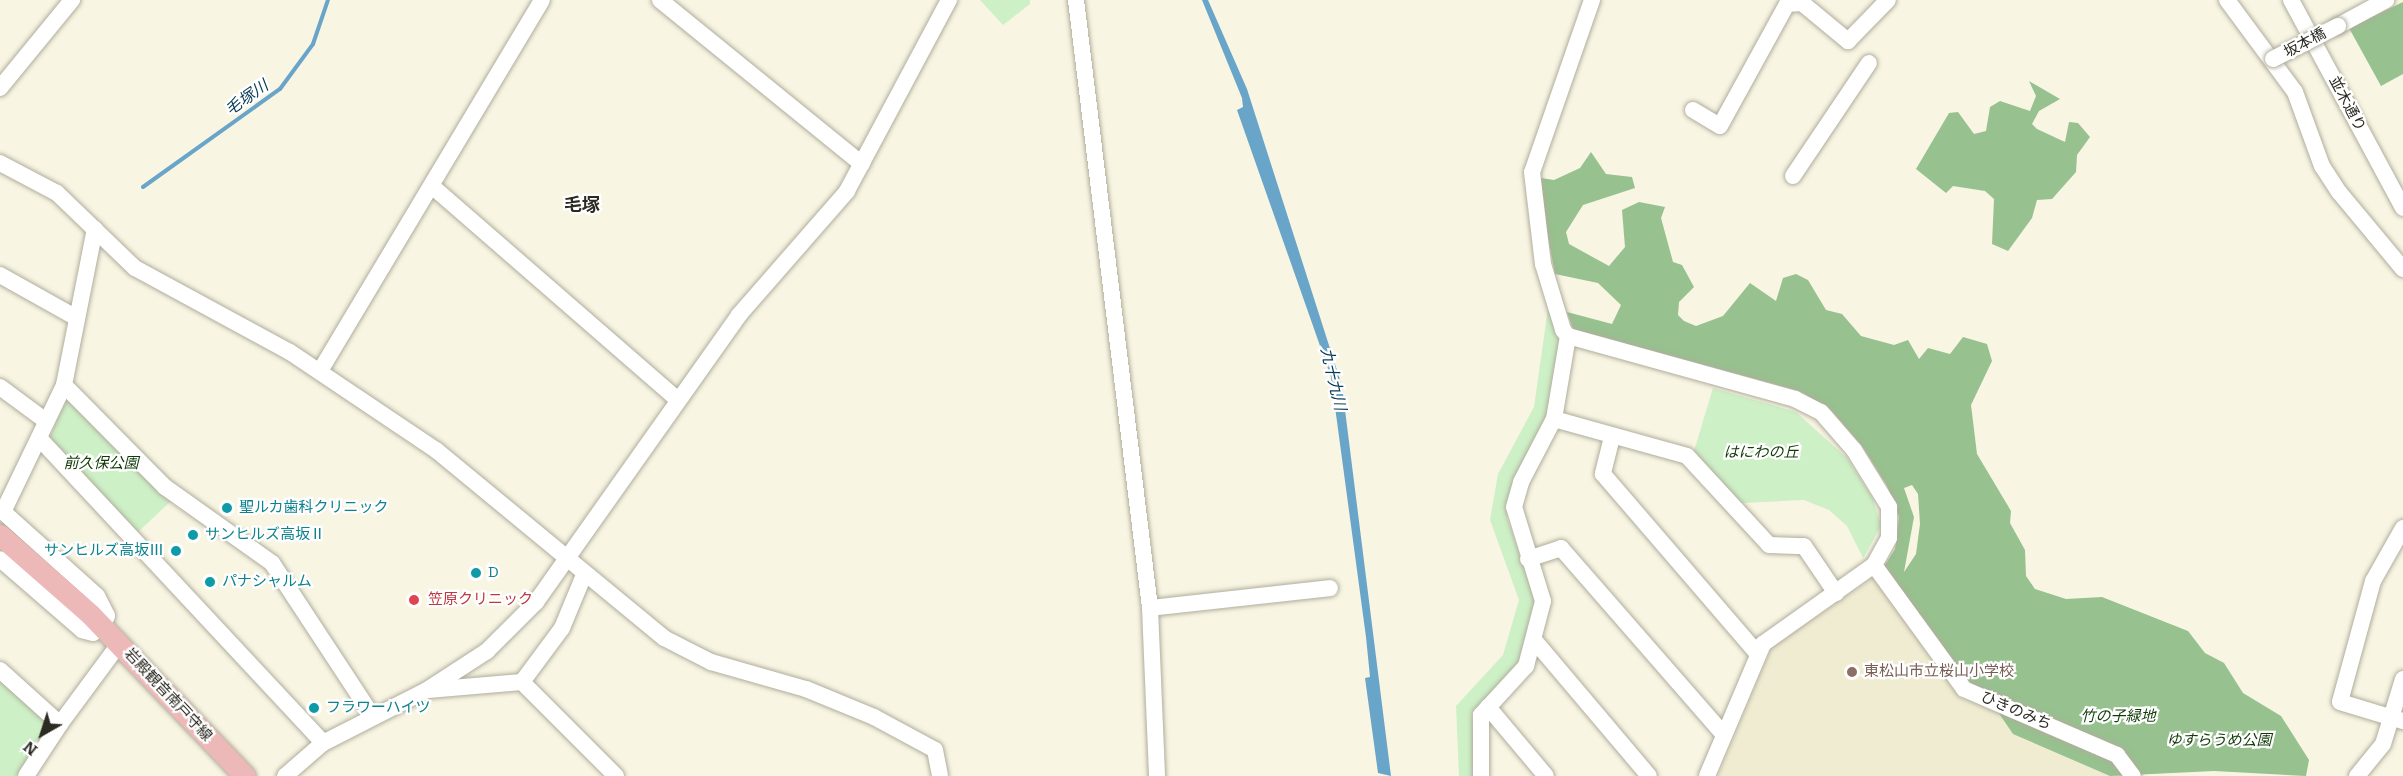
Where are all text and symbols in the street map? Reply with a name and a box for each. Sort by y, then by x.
street label: 坂本橋 [2281,24,2329,62]
street label: 並木通り [2325,73,2369,135]
water label: 毛塚川 [222,76,272,120]
district label: 毛塚 [564,194,600,216]
water label: 九十九川 [1316,346,1350,412]
park label: はにわの丘 [1724,444,1798,462]
park label: 前久保公園 [64,455,138,473]
place label: 聖ルカ歯科クリニック [239,499,389,517]
marker: 聖ルカ歯科クリニック [220,501,234,515]
place label: サンヒルズ高坂Ⅱ [205,526,325,544]
marker: サンヒルズ高坂Ⅱ [186,528,200,542]
place label: サンヒルズ高坂Ⅲ [44,542,164,560]
marker: サンヒルズ高坂Ⅲ [169,544,183,558]
place label: D [488,564,499,582]
marker: D [469,566,483,580]
place label: パナシャルム [222,573,312,591]
marker: パナシャルム [203,575,217,589]
marker: 笠原クリニック [405,591,423,609]
place label: 笠原クリニック [428,591,533,609]
street label: 岩殿観音南戸守線 [120,645,216,745]
place label: 東松山市立桜山小学校 [1864,663,2014,681]
marker: 東松山市立桜山小学校 [1845,665,1859,679]
street label: ひきのみち [1978,688,2054,734]
place label: フラワーハイツ [326,699,431,717]
marker: フラワーハイツ [307,701,321,715]
north arrow [12,704,72,764]
park label: 竹の子緑地 [2081,708,2155,726]
park label: ゆすらうめ公園 [2167,732,2271,750]
text: N [20,737,41,760]

